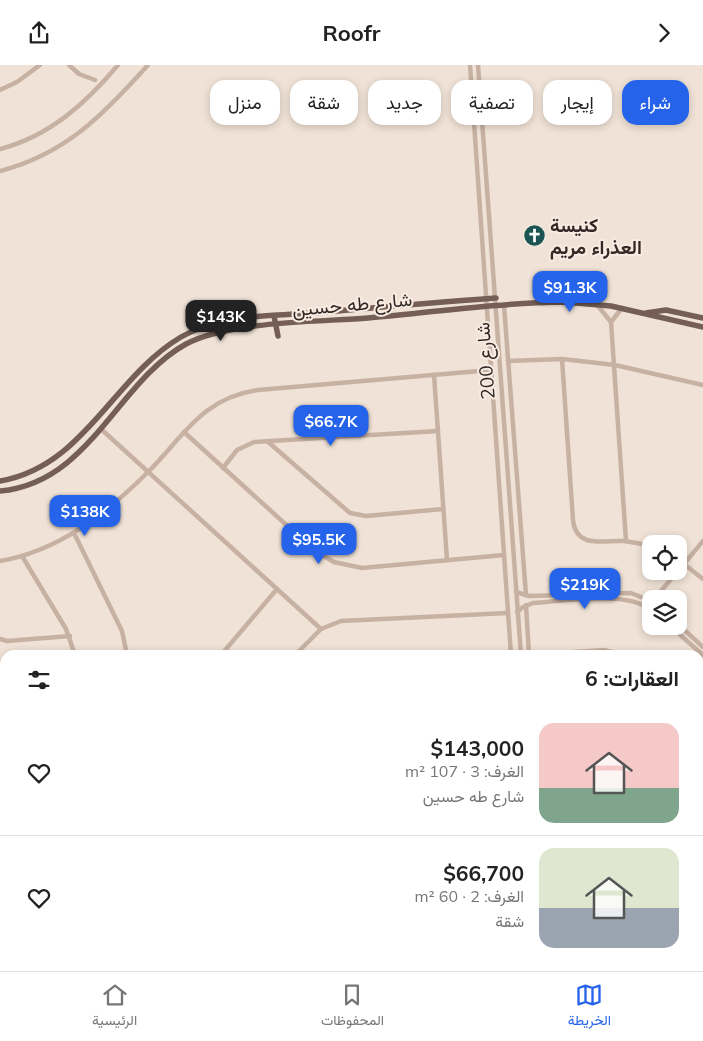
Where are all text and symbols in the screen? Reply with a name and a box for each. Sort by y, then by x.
icon: share [25,19,53,47]
text: Roofr [323,19,380,47]
icon: forward [650,19,678,47]
chip: منزل [210,80,280,125]
chip: شقة [290,80,358,125]
chip: جديد [368,80,441,125]
chip: تصفية [451,80,533,125]
chip: إيجار [543,80,612,125]
chip: شراء [622,80,689,125]
place label: كنيسة العذراء مريم [550,213,642,260]
church icon: كنيسة العذراء مريم [522,224,546,248]
pin: $91.3K [529,271,611,313]
text: $91.3K [543,277,597,297]
street label: شارع طه حسين [291,287,413,322]
pin: $143K [186,299,256,342]
text: $143K [196,306,246,326]
street label: شارع 200 [470,321,501,400]
pin: $66.7K [290,405,372,447]
text: $66.7K [304,411,358,431]
pin: $138K [50,495,120,537]
text: $138K [60,501,110,521]
pin: $95.5K [278,523,360,565]
text: $95.5K [292,529,346,549]
map controls [642,535,687,635]
button: locate [642,535,687,580]
pin: $219K [550,567,620,610]
text: $219K [560,574,610,594]
button: layers [642,590,687,635]
text: العقارات: 6 [585,665,679,691]
icon: filters [25,666,53,694]
text: $143,000 [431,735,524,761]
icon: home [579,743,639,803]
icon: heart [25,759,53,787]
text: الغرف: 3 · 107 m² [405,761,524,781]
text: شارع طه حسين [423,786,524,806]
text: $66,700 [443,860,524,886]
icon: home [579,868,639,928]
icon: heart [25,884,53,912]
text: الغرف: 2 · 60 m² [415,886,524,906]
text: شقة [495,911,524,931]
tab: الرئيسية [92,981,137,1033]
tab: المحفوظات [321,981,384,1033]
tab: الخريطة [568,981,611,1033]

